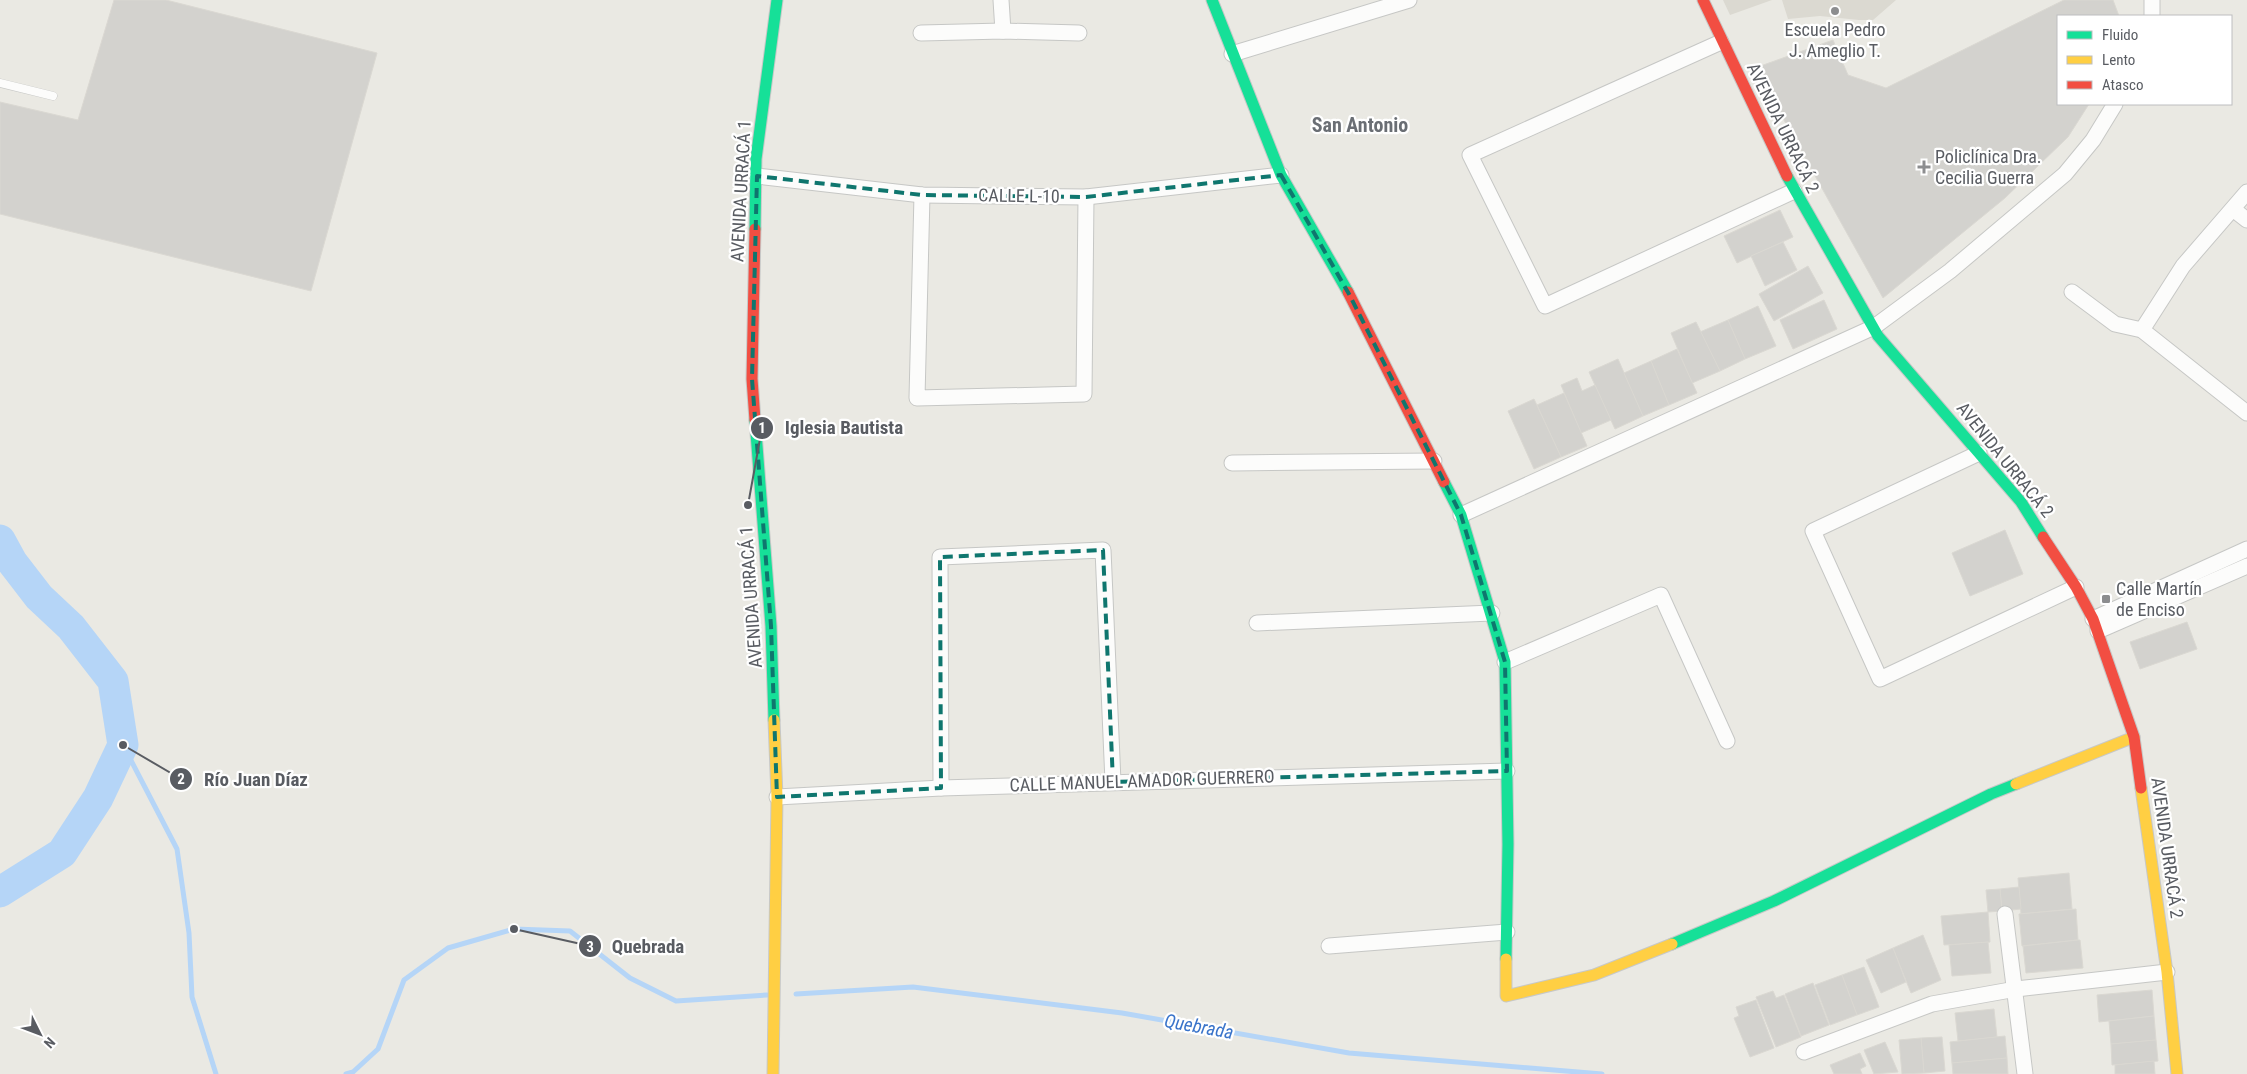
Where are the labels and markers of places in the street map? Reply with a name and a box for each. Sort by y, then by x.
marker: Escuela Pedro J. Ameglio T. [1829,5,1841,17]
place label: Escuela Pedro J. Ameglio T. [1784,19,1886,61]
place label: Policlínica Dra. Cecilia Guerra [1935,146,2042,188]
marker: Policlínica Dra. Cecilia Guerra [1917,160,1931,174]
callout: Iglesia Bautista [750,411,913,445]
place label: Calle Martín de Enciso [2116,578,2202,620]
marker: Calle Martín de Enciso [2100,593,2112,605]
callout: Río Juan Díaz [169,762,318,796]
callout: Quebrada [577,929,695,963]

